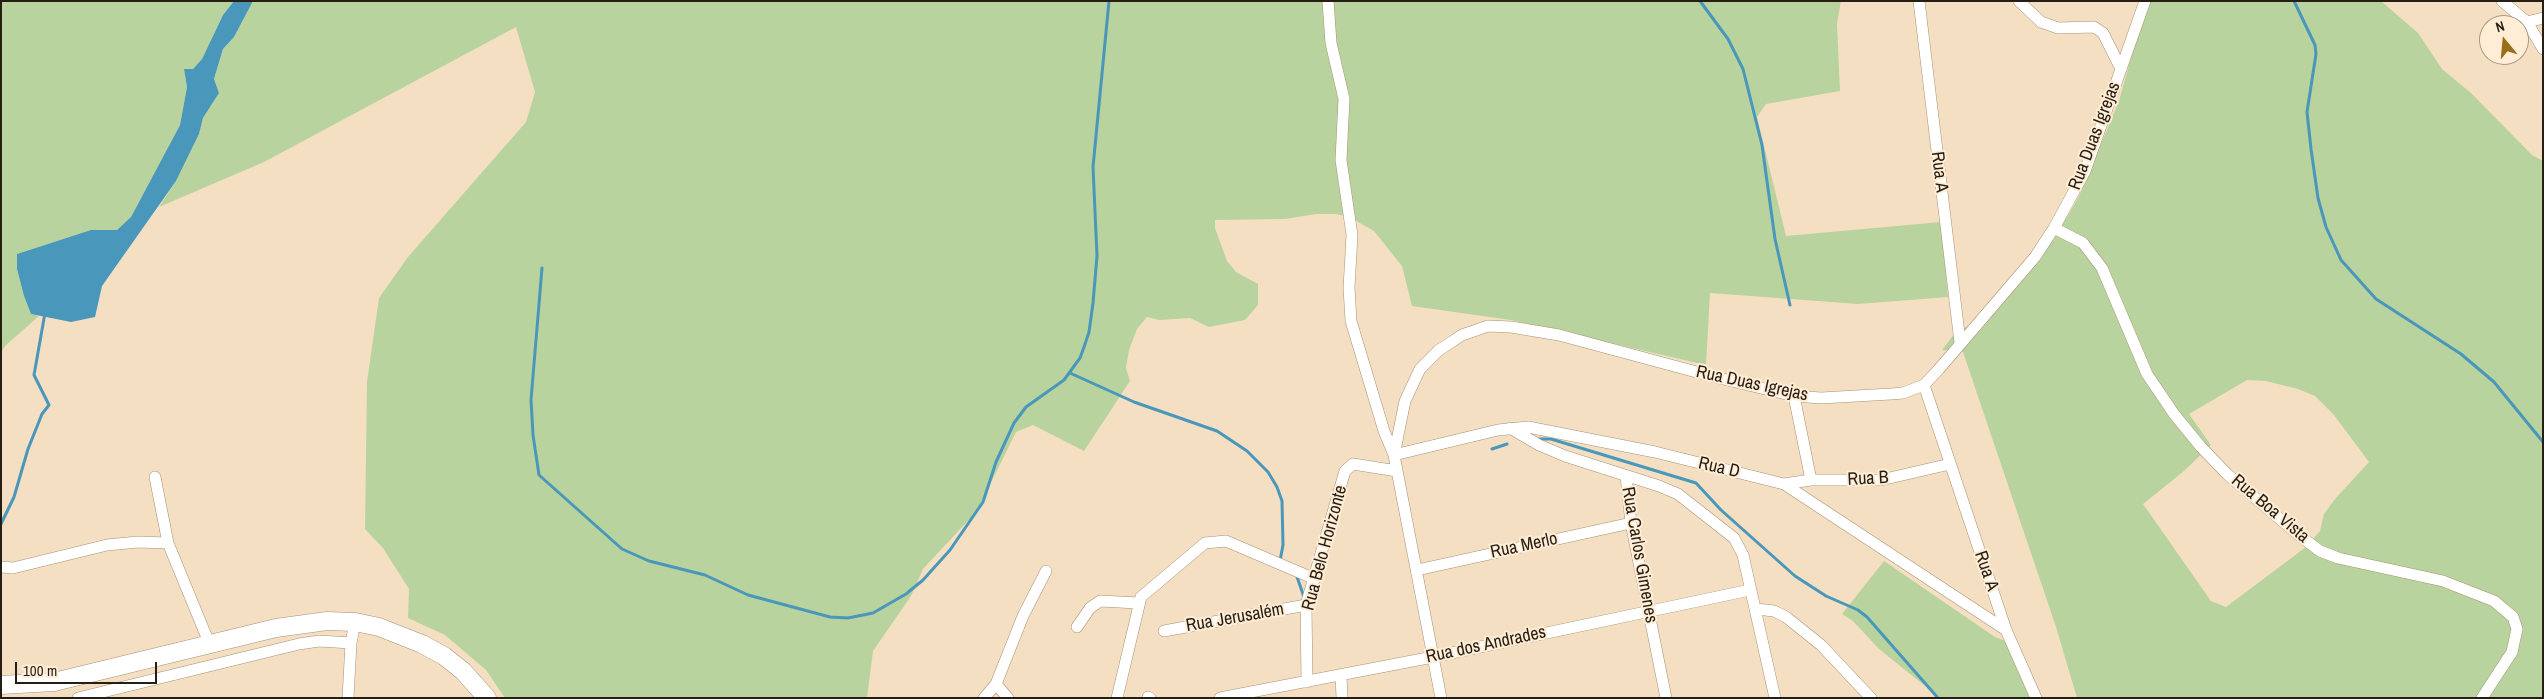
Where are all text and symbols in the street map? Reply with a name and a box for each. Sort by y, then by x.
north arrow [2479,15,2529,65]
text: N [2493,17,2506,36]
street label: Rua Duas Igrejas [2064,79,2126,193]
street label: Rua A [1926,150,1952,194]
street label: Rua Duas Igrejas [1694,362,1810,406]
street label: Rua D [1696,453,1742,483]
street label: Rua B [1847,467,1889,491]
street label: Rua Boa Vista [2227,470,2313,548]
street label: Rua Belo Horizonte [1298,483,1352,613]
street label: Rua Carlos Gimenes [1616,485,1662,625]
street label: Rua Merlo [1488,528,1560,564]
street label: Rua A [1969,548,2003,594]
street label: Rua Jerusalém [1184,599,1286,637]
street label: Rua dos Andrades [1424,622,1548,668]
scale bar [18,652,160,684]
text: 100 m [23,660,57,681]

